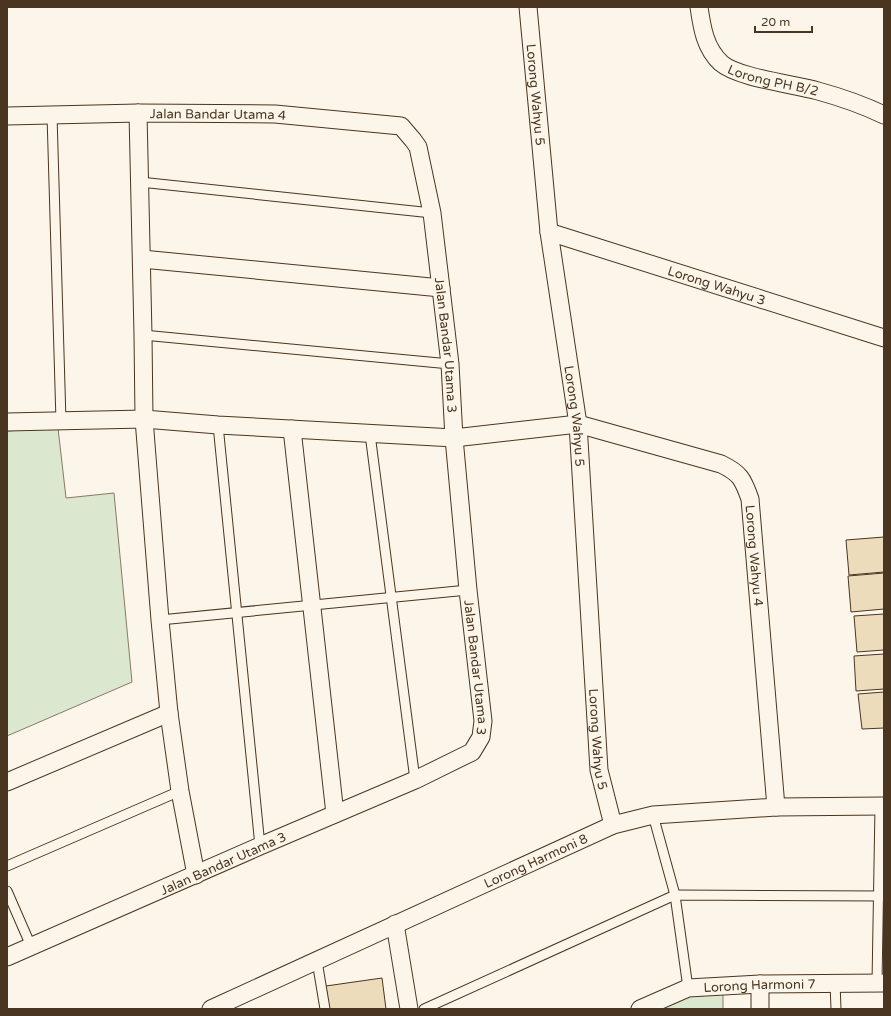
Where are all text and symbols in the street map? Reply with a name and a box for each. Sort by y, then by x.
scale bar [755,8,812,34]
text: 20 m [761,15,790,29]
street label: Lorong Wahyu 5 [522,43,548,146]
street label: Lorong PH B/2 [725,62,820,100]
street label: Jalan Bandar Utama 4 [150,106,287,124]
street label: Lorong Wahyu 3 [666,263,767,309]
street label: Jalan Bandar Utama 3 [431,276,460,413]
street label: Lorong Wahyu 5 [560,365,588,467]
street label: Lorong Wahyu 4 [742,504,766,607]
street label: Jalan Bandar Utama 3 [460,599,490,736]
street label: Lorong Wahyu 5 [585,688,611,792]
street label: Jalan Bandar Utama 3 [158,829,289,899]
street label: Lorong Harmoni 8 [482,831,590,892]
street label: Lorong Harmoni 7 [703,977,816,996]

